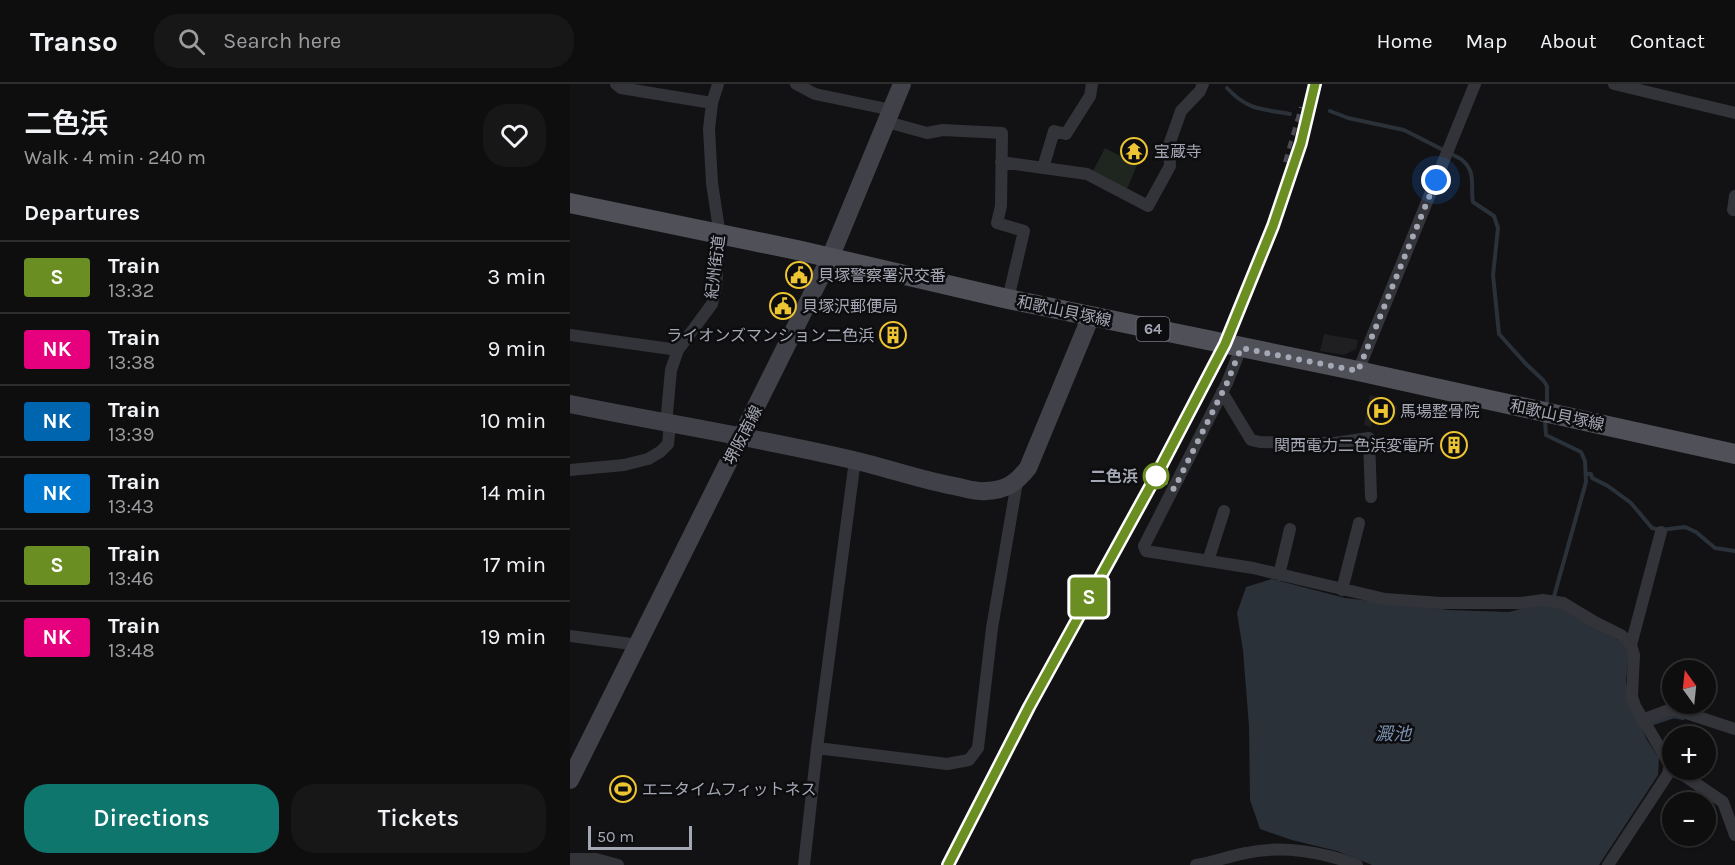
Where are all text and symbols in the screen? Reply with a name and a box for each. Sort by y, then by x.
search box [154,14,574,68]
text: Transo [30,25,118,58]
icon: search [175,25,208,58]
text: Search here [223,28,341,54]
text: Home [1377,29,1433,53]
text: Map [1466,29,1507,53]
text: About [1540,29,1597,53]
text: Contact [1630,29,1705,53]
button: heart [483,104,546,167]
text: 二色浜 [24,107,108,140]
temple icon: 宝蔵寺 [1119,136,1149,166]
place label: 宝蔵寺 [1154,142,1202,161]
text: Walk · 4 min · 240 m [24,146,206,169]
your location [1421,165,1451,195]
text: Departures [24,200,140,226]
street label: 紀州街道 [702,234,728,300]
text: Train [108,253,160,279]
public building icon: 貝塚警察署沢交番 [784,260,814,290]
text: 3 min [487,264,546,290]
text: S [50,265,64,289]
place label: 貝塚警察署沢交番 [818,266,946,285]
text: 13:32 [108,279,154,302]
public building icon: 貝塚沢郵便局 [768,291,798,321]
street label: 和歌山貝塚線 [1015,292,1113,330]
place label: 貝塚沢郵便局 [802,297,898,316]
road number: 64 [1136,317,1170,341]
building icon: ライオンズマンション二色浜 [878,320,908,350]
text: Train [108,325,160,351]
place label: ライオンズマンション二色浜 [666,326,874,345]
text: 9 min [488,336,546,362]
text: NK [43,337,71,361]
text: 13:38 [108,351,155,374]
hospital icon: 馬場整骨院 [1366,396,1396,426]
street label: 和歌山貝塚線 [1508,396,1606,434]
text: Train [108,397,160,423]
street label: 堺阪南線 [720,402,766,468]
place label: 馬場整骨院 [1400,402,1480,421]
text: 10 min [480,408,546,434]
text: NK [43,409,71,433]
text: 13:39 [108,423,154,446]
building icon: 関西電力二色浜変電所 [1439,430,1469,460]
place label: 関西電力二色浜変電所 [1274,436,1434,455]
marker: 二色浜 [1143,463,1169,489]
place label: 二色浜 [1090,467,1138,486]
text: Train [108,469,160,495]
text: 14 min [481,480,546,506]
text: NK [43,481,71,505]
text: 13:43 [108,495,154,518]
text: Train [108,541,160,567]
text: 17 min [483,552,546,578]
text: S [50,553,64,577]
text: 13:46 [108,567,154,590]
line badge: S [1070,578,1108,616]
text: S [1082,585,1096,609]
text: Train [108,613,160,639]
text: 19 min [480,624,546,650]
text: NK [43,625,71,649]
text: 13:48 [108,639,155,662]
north arrow [1662,660,1716,714]
map controls [1662,660,1716,846]
water label: 澱池 [1375,723,1413,745]
button: + [1662,726,1716,780]
sports icon: エニタイムフィットネス [608,774,638,804]
place label: エニタイムフィットネス [642,780,816,799]
button: Directions [24,784,279,853]
button: Tickets [291,784,546,853]
button: − [1662,792,1716,846]
scale bar [588,823,692,850]
text: 50 m [597,827,634,846]

